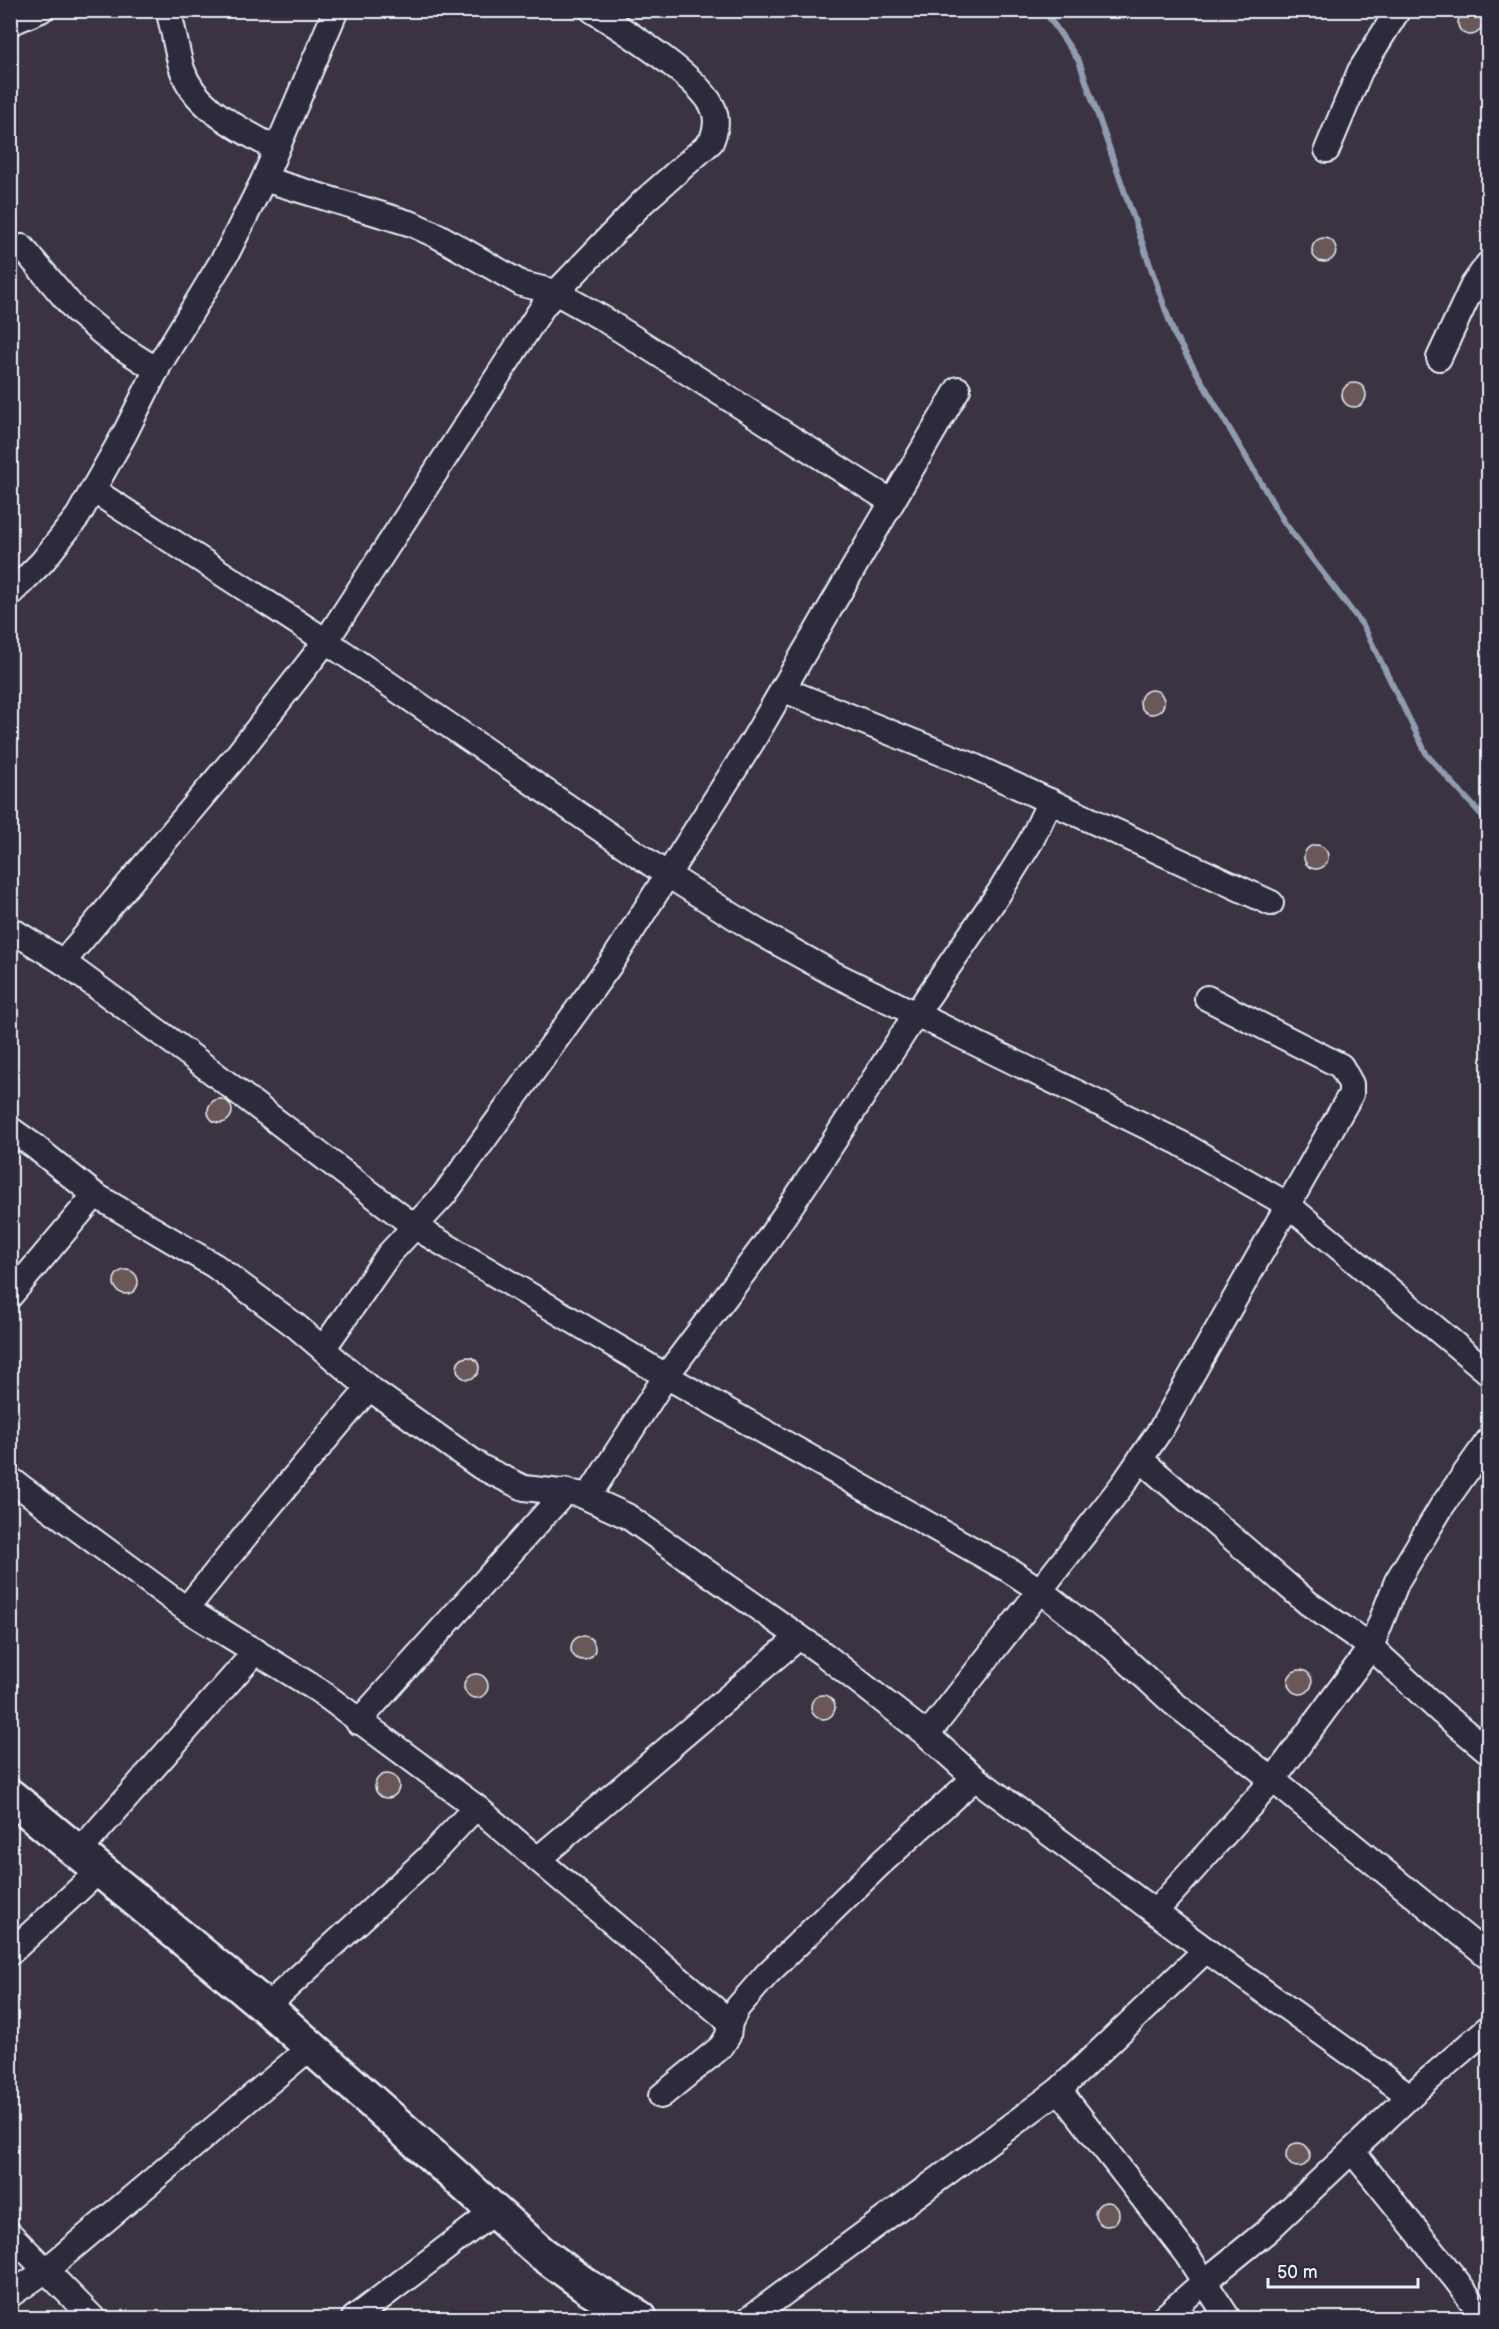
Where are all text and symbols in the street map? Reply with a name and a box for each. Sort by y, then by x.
scale bar [1268,2251,1418,2289]
text: 50 m [1277,2262,1318,2283]

